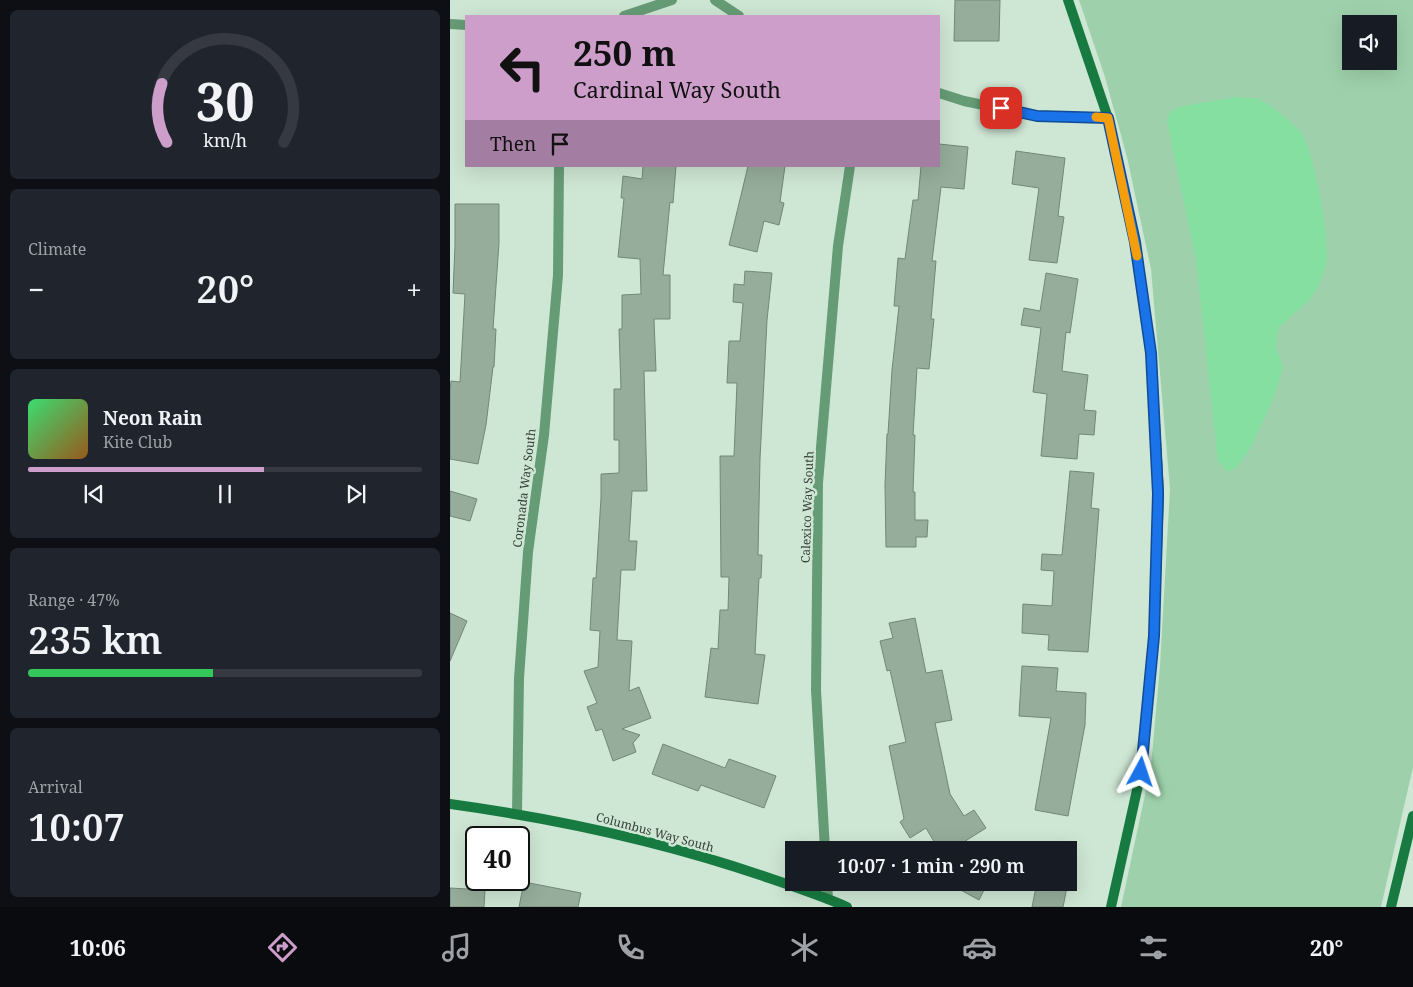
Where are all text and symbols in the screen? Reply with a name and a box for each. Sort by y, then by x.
map controls [1342,15,1397,70]
button: sound [1342,15,1397,70]
text: 250 m [573,29,676,76]
icon: left [490,35,555,100]
text: 30 [196,65,254,136]
text: Cardinal Way South [573,74,781,104]
pin [980,87,1022,129]
icon: arrive [987,94,1015,122]
text: km/h [203,128,247,152]
icon: arrive [546,130,574,158]
text: Then [490,131,536,157]
text: Climate [28,238,86,260]
text: 20° [196,262,254,314]
text: − [28,270,44,308]
text: + [406,270,422,308]
text: Neon Rain [103,405,202,431]
street label: Coronada Way South [508,427,540,548]
text: Kite Club [103,431,172,453]
street label: Calexico Way South [797,450,817,563]
icon: previous [80,480,108,508]
icon: pause [211,480,239,508]
icon: next [342,480,370,508]
text: Range · 47% [28,589,120,611]
text: 235 km [28,613,162,665]
position arrow [1114,745,1166,797]
text: Arrival [28,776,83,798]
text: 10:07 [28,800,125,852]
street label: Columbus Way South [594,808,716,856]
speed limit sign: 40 [465,826,530,891]
text: 10:07 · 1 min · 290 m [837,853,1025,879]
icon: directions [265,930,300,965]
icon: music [439,930,474,965]
icon: phone [613,930,648,965]
icon: climate [787,930,822,965]
icon: car [962,930,997,965]
icon: filters [1136,930,1171,965]
text: 10:06 [70,932,126,962]
text: 20° [1310,932,1343,962]

